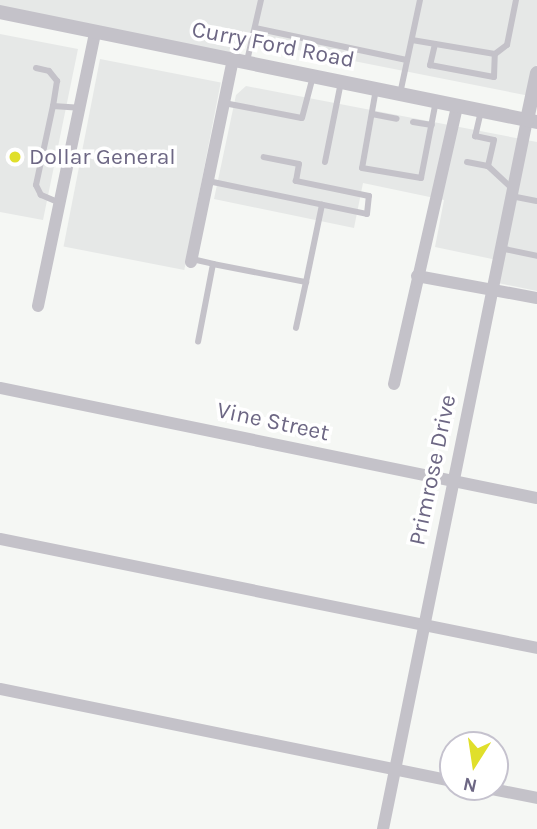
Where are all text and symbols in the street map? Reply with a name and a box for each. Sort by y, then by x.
street label: Curry Ford Road [189,16,357,74]
place label: Dollar General [29,143,176,171]
marker: Dollar General [7,149,23,165]
street label: Primrose Drive [404,392,462,548]
street label: Vine Street [214,397,332,447]
north arrow [439,731,509,801]
text: N [461,772,479,797]

